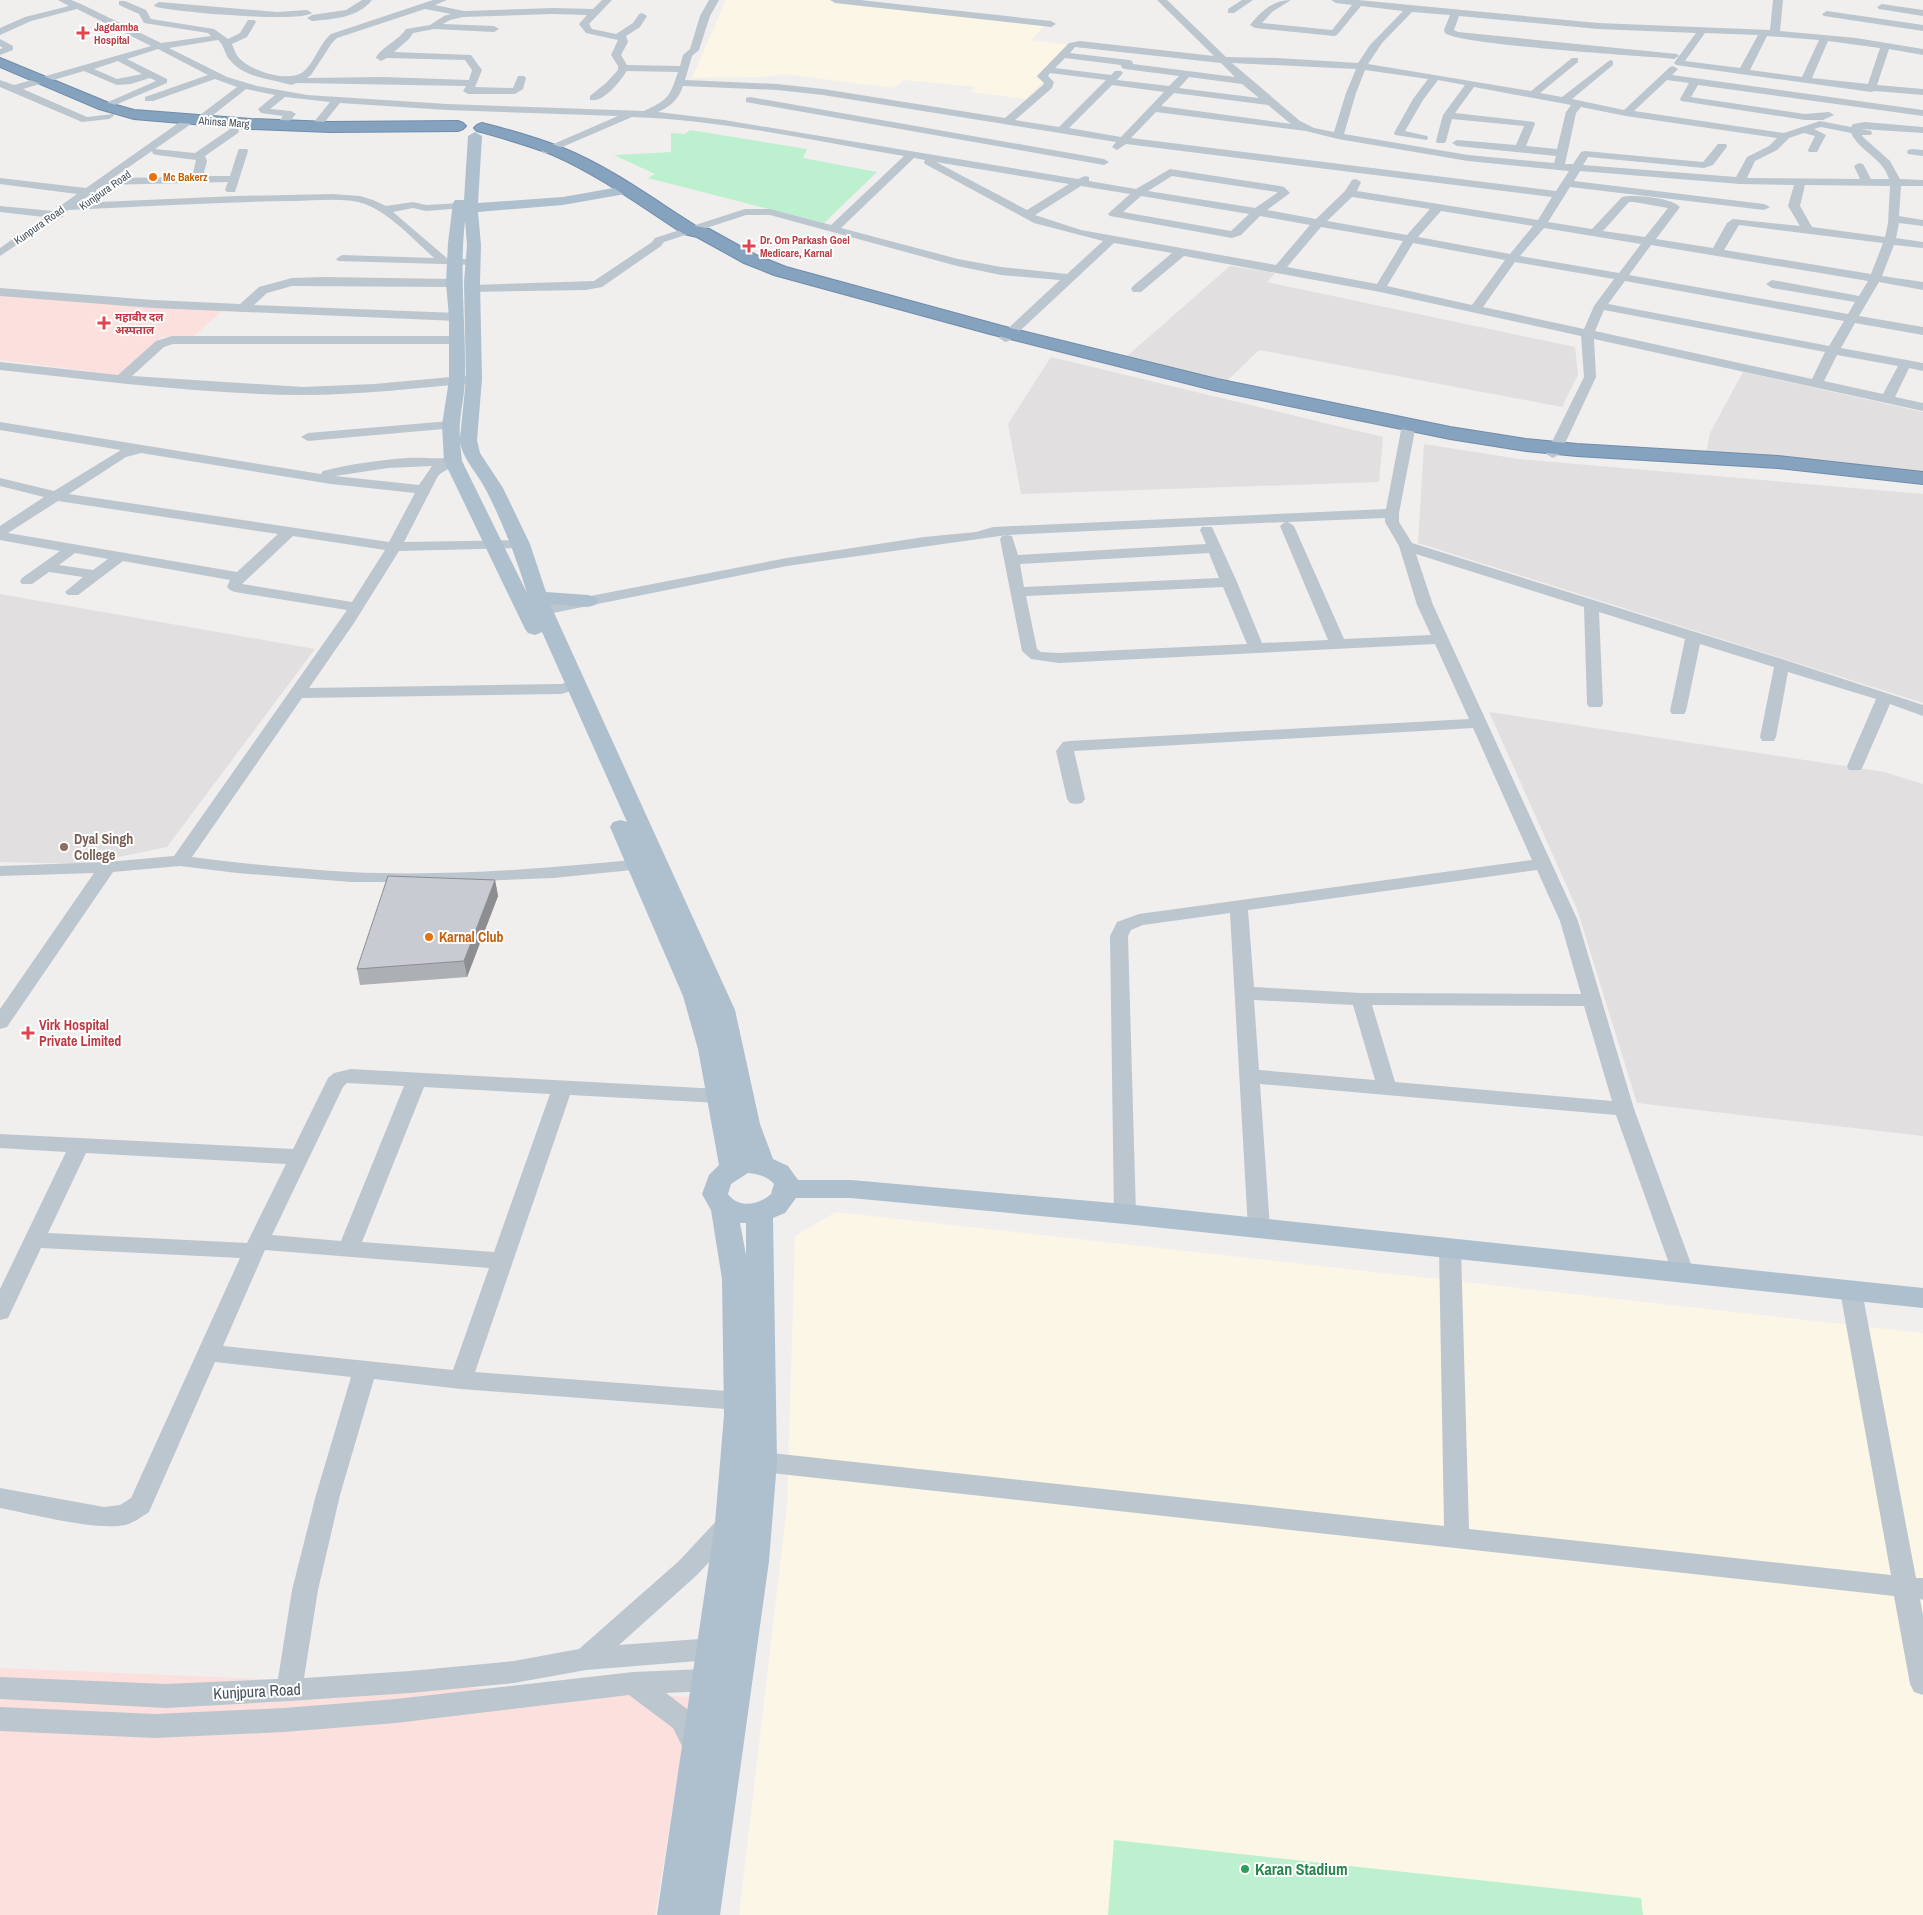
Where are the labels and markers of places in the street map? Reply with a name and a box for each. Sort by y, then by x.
place label: Jagdamba Hospital [94,20,139,47]
marker: Jagdamba Hospital [76,26,90,40]
place label: Mc Bakerz [163,170,208,184]
marker: Mc Bakerz [147,171,159,183]
place label: Dr. Om Parkash Goel Medicare, Karnal [760,233,850,260]
marker: Dr. Om Parkash Goel Medicare, Karnal [742,239,756,253]
place label: महाबीर दल अस्पताल [115,310,164,337]
marker: महाबीर दल अस्पताल [97,316,111,330]
place label: Dyal Singh College [74,830,133,864]
marker: Dyal Singh College [58,841,70,853]
place label: Karnal Club [439,928,503,946]
marker: Karnal Club [423,931,435,943]
place label: Virk Hospital Private Limited [39,1016,121,1050]
marker: Virk Hospital Private Limited [21,1026,35,1040]
place label: Karan Stadium [1255,1858,1348,1880]
marker: Karan Stadium [1239,1863,1251,1875]

